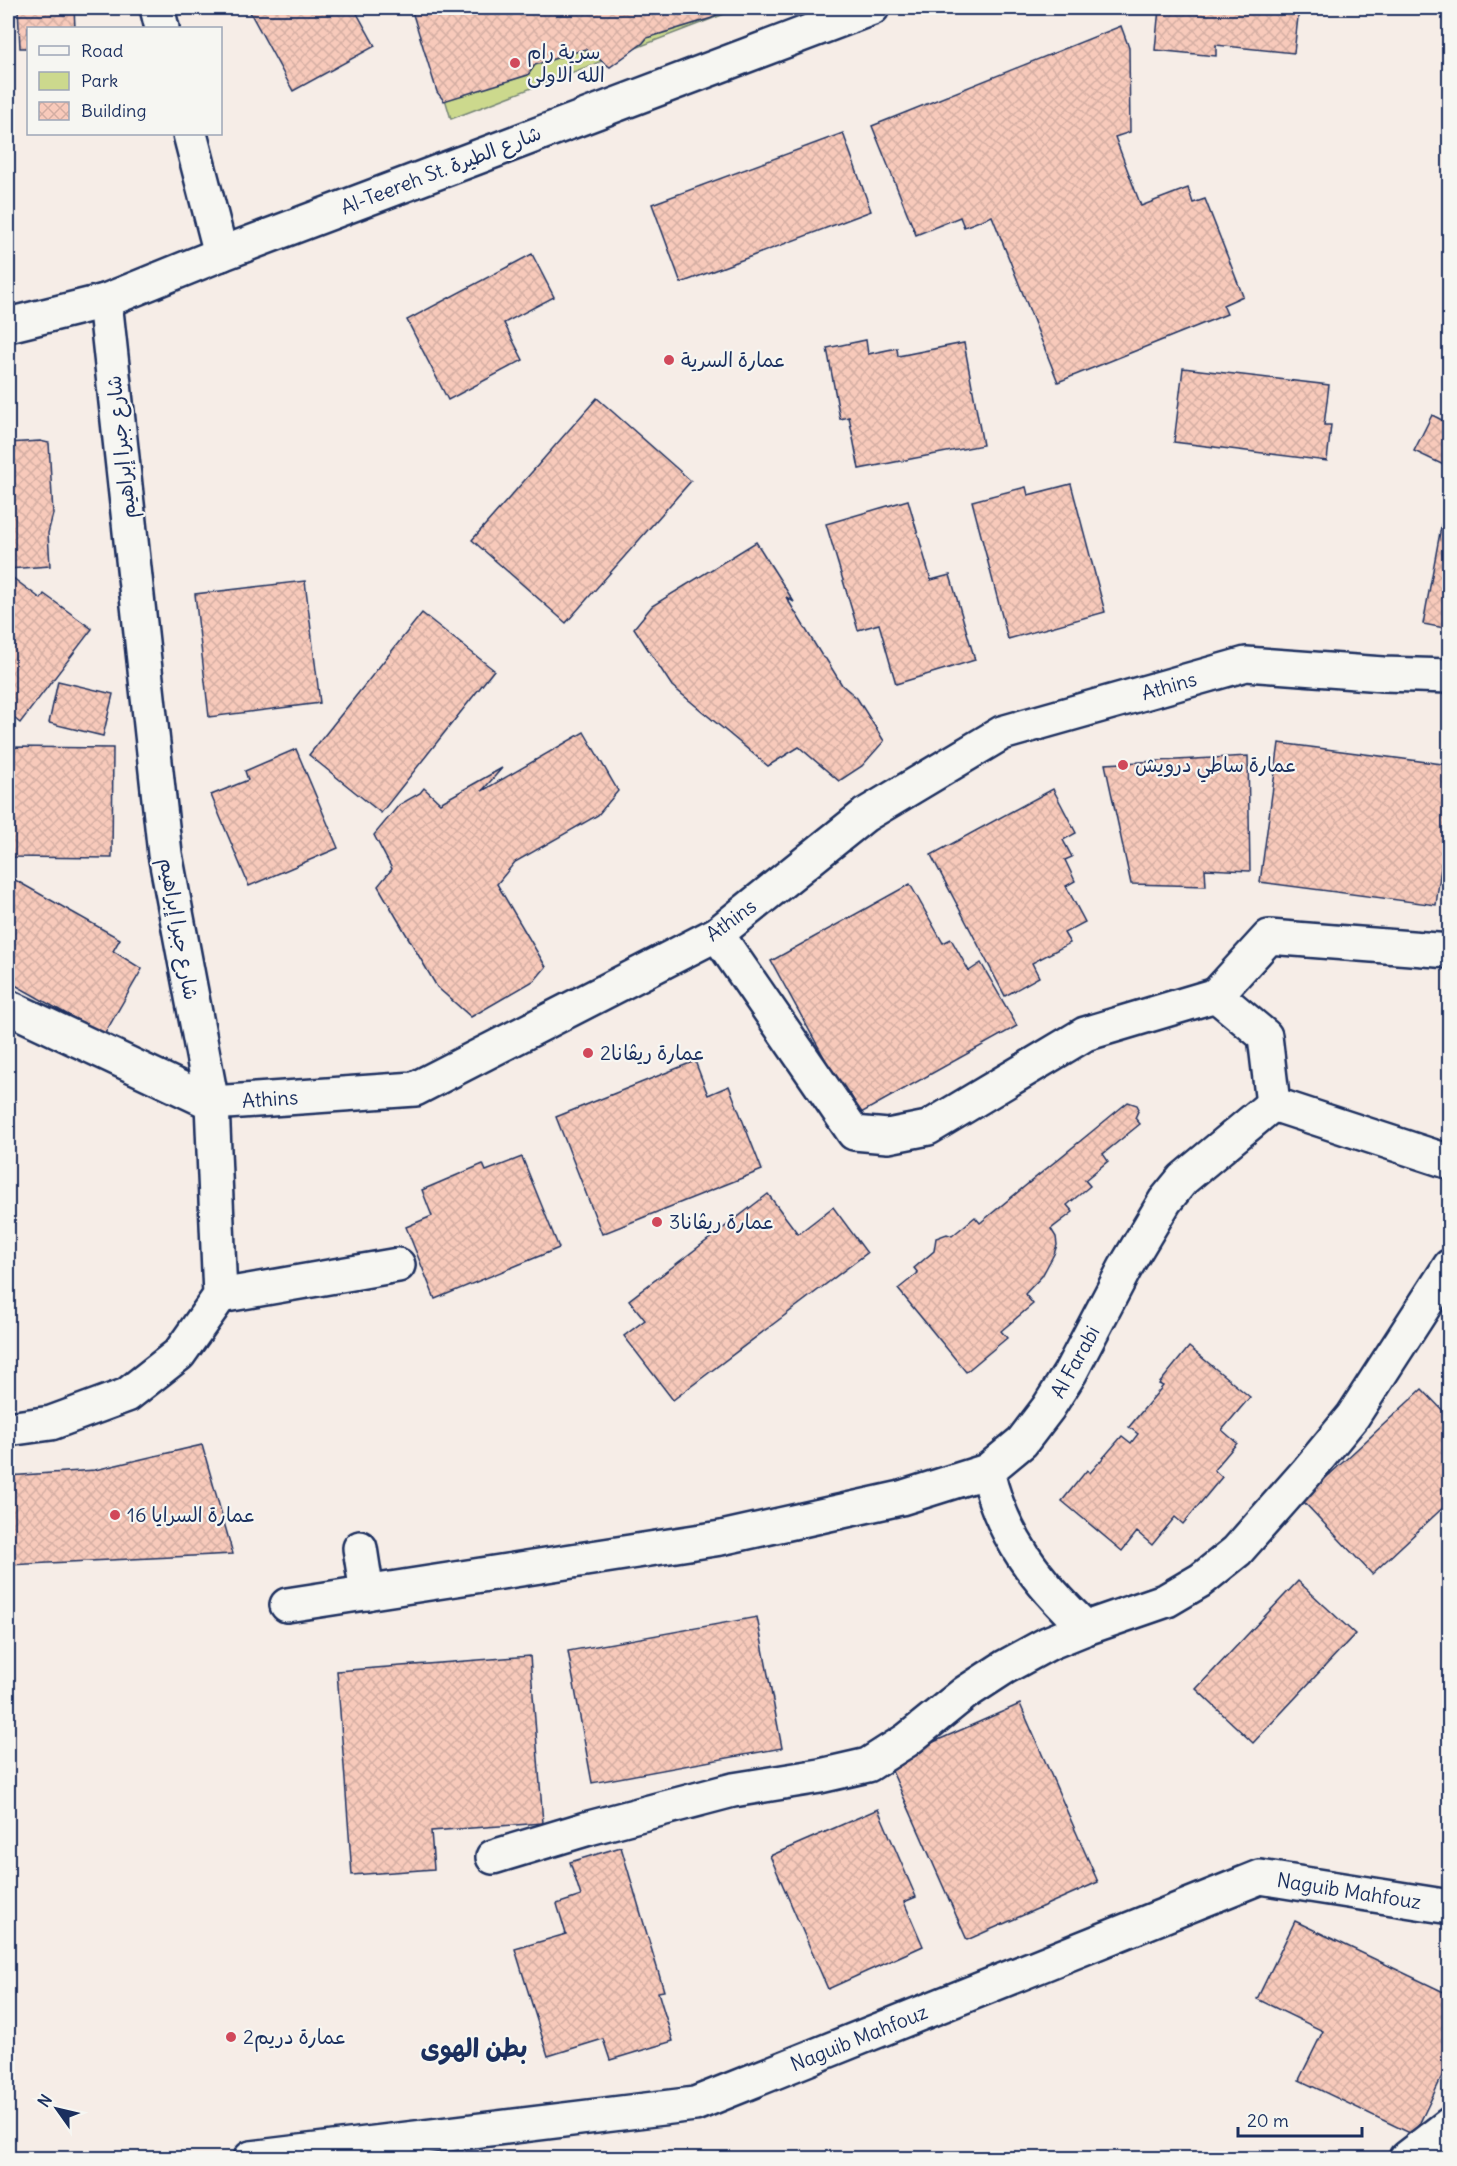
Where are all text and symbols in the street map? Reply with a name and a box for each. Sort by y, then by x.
legend [27,27,222,135]
text: Road [81,39,124,62]
place label: سرية رام الله الاولى [527,39,605,88]
marker: سرية رام الله الاولى [508,56,522,70]
text: Park [81,69,118,92]
text: Building [81,99,146,122]
street label: Al-Teereh St. شارع الطيرة [337,120,545,221]
place label: عمارة السرية [681,347,786,372]
marker: عمارة السرية [662,353,676,367]
street label: شارع جبرا إبراهيم [101,374,143,520]
street label: Athins [1138,666,1199,705]
place label: عمارة ساطي درويش [1135,752,1297,783]
marker: عمارة ساطي درويش [1116,758,1130,772]
street label: شارع جبرا إبراهيم [152,856,204,1002]
street label: Athins [701,893,761,946]
place label: عمارة ريڤانا2 [600,1040,705,1065]
marker: عمارة ريڤانا2 [581,1046,595,1060]
street label: Athins [241,1084,299,1113]
place label: عمارة ريڤانا3 [669,1209,775,1234]
marker: عمارة ريڤانا3 [650,1215,664,1229]
street label: Al Farabi [1045,1321,1105,1402]
place label: عمارة السرايا 16 [127,1502,256,1527]
marker: عمارة السرايا 16 [108,1508,122,1522]
street label: Naguib Mahfouz [1275,1867,1423,1914]
street label: Naguib Mahfouz [787,1999,931,2076]
place label: عمارة دريم2 [243,2024,347,2052]
marker: عمارة دريم2 [224,2030,238,2044]
district label: بطن الهوى [421,2031,527,2065]
north arrow [27,2079,87,2139]
text: N [33,2090,56,2111]
scale bar [1238,2100,1362,2138]
text: 20 m [1247,2109,1289,2132]

